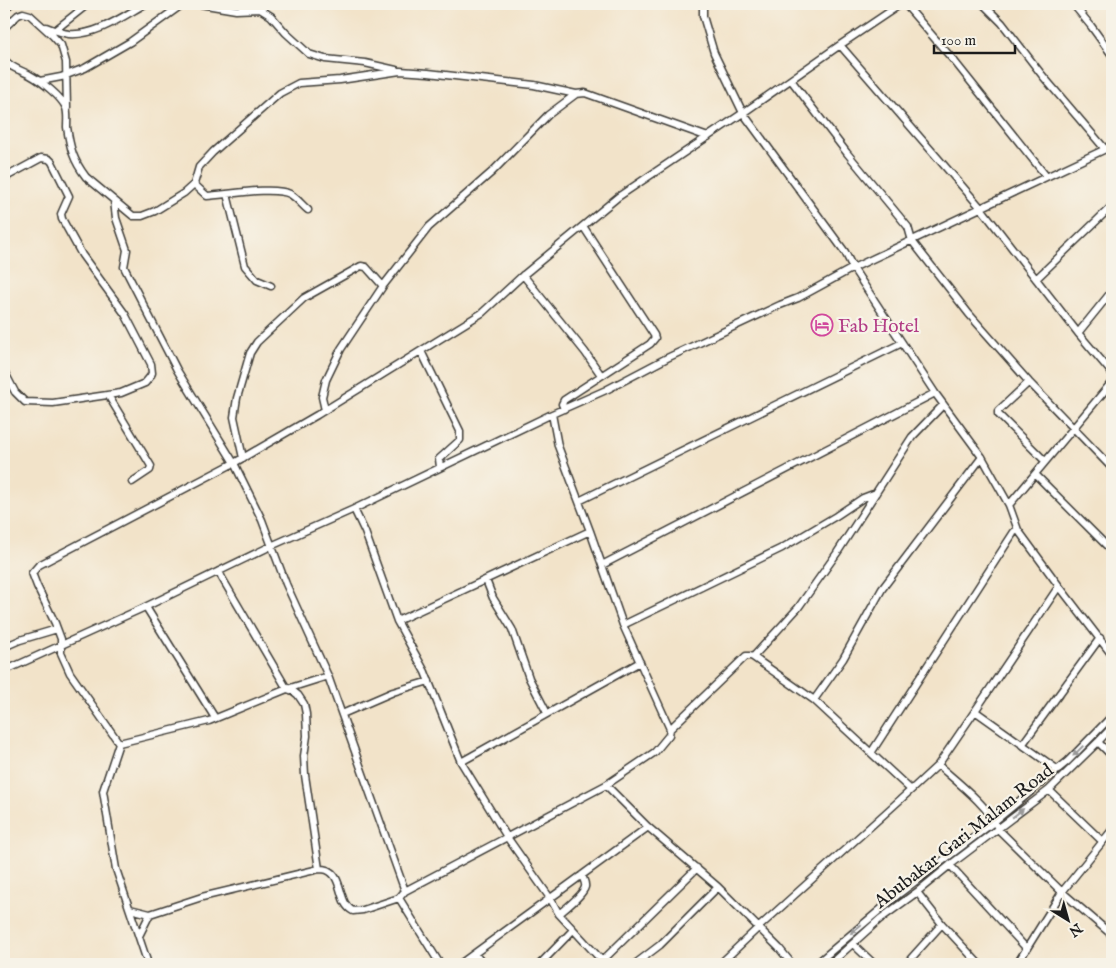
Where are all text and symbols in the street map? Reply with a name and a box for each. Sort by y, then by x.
scale bar [934,22,1015,54]
text: 100 m [941,31,977,50]
hotel icon: Fab Hotel [810,313,834,337]
place label: Fab Hotel [838,315,920,339]
one-way arrow [1072,745,1084,757]
street label: Abubakar Gari Malam Road [869,758,1060,915]
one-way arrow [1011,808,1024,819]
north arrow [1044,896,1094,946]
text: N [1065,918,1086,940]
one-way arrow [850,923,862,934]

